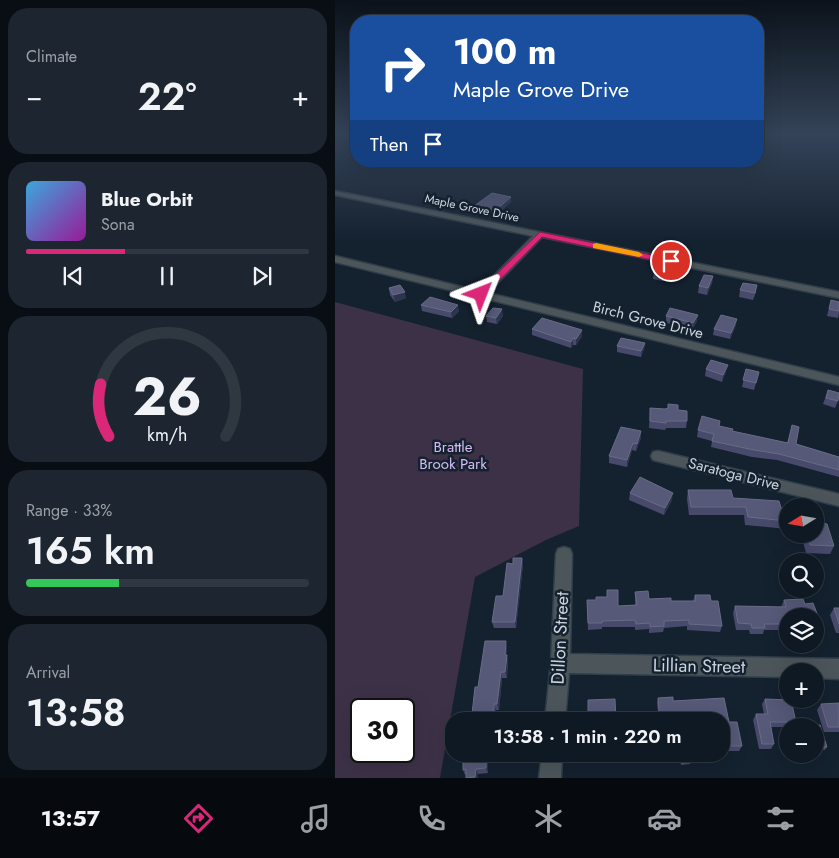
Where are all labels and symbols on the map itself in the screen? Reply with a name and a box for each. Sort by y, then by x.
street label: Maple Grove Drive [423,189,521,227]
pin [650,240,692,282]
position arrow [454,267,506,319]
street label: Birch Grove Drive [590,296,706,344]
park label: Brattle Brook Park [419,436,487,475]
street label: Saratoga Drive [686,452,782,496]
north arrow [779,498,824,542]
street label: Dillon Street [545,590,575,685]
street label: Lillian Street [653,652,746,680]
speed limit sign: 30 [350,698,415,763]

